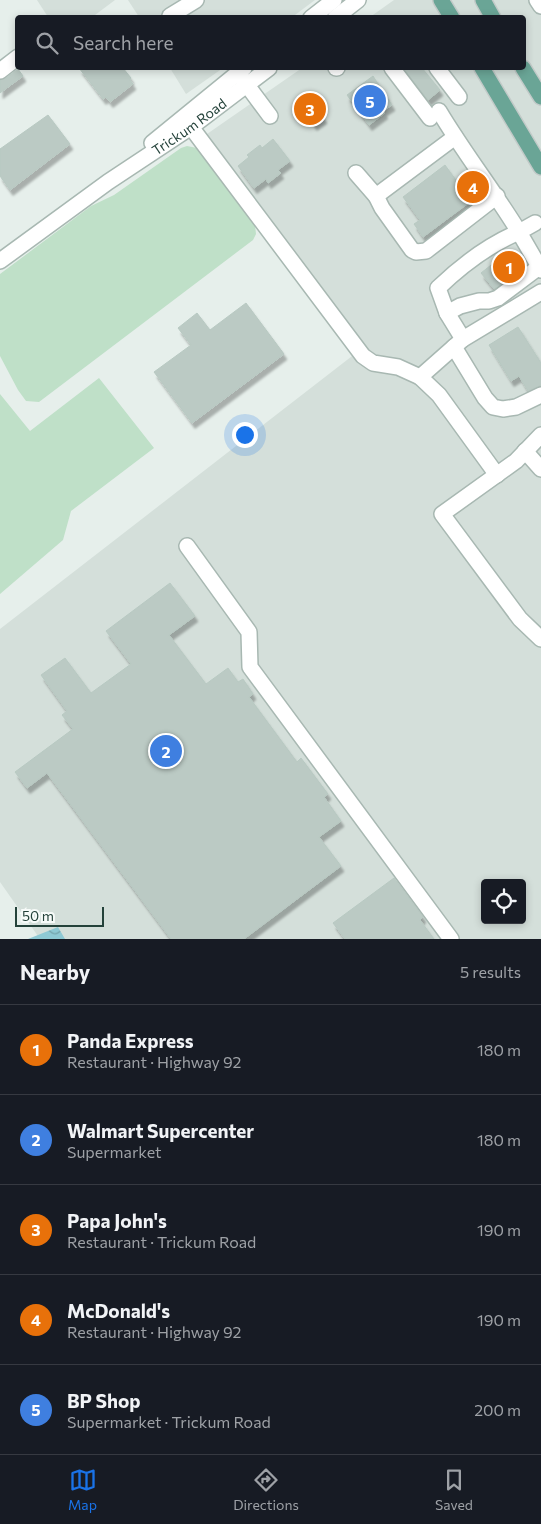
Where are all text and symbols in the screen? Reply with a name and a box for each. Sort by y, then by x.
search box [15,15,526,70]
icon: search [33,29,61,57]
text: Search here [73,31,173,54]
pin: 5 [354,82,386,120]
pin: 3 [294,90,326,128]
street label: Trickum Road [149,94,229,158]
pin: 4 [457,168,489,206]
pin: 1 [493,248,525,286]
your location [232,422,258,448]
pin: 2 [150,732,182,770]
map controls [481,879,526,924]
button: locate [481,879,526,924]
scale bar [15,904,104,927]
text: 50 m [22,907,54,924]
text: Nearby [20,959,90,984]
text: 5 results [460,962,521,981]
text: Panda Express [67,1029,194,1052]
text: 1 [32,1040,40,1059]
text: 180 m [477,1040,521,1059]
text: Restaurant · Highway 92 [67,1052,241,1071]
text: Walmart Supercenter [67,1119,254,1142]
text: 2 [31,1130,41,1149]
text: 180 m [477,1130,521,1149]
text: Supermarket [67,1142,162,1161]
text: Papa John's [67,1209,167,1232]
text: 3 [31,1220,41,1239]
text: 190 m [477,1220,521,1239]
text: Restaurant · Trickum Road [67,1232,256,1251]
text: McDonald's [67,1299,170,1322]
text: 4 [31,1310,41,1329]
text: 190 m [477,1310,521,1329]
text: Restaurant · Highway 92 [67,1322,241,1341]
text: BP Shop [67,1389,141,1412]
text: 5 [31,1400,41,1419]
text: 200 m [474,1400,521,1419]
text: Supermarket · Trickum Road [67,1412,271,1431]
tab: Map [68,1466,97,1513]
tab: Directions [233,1466,299,1513]
tab: Saved [435,1466,473,1513]

